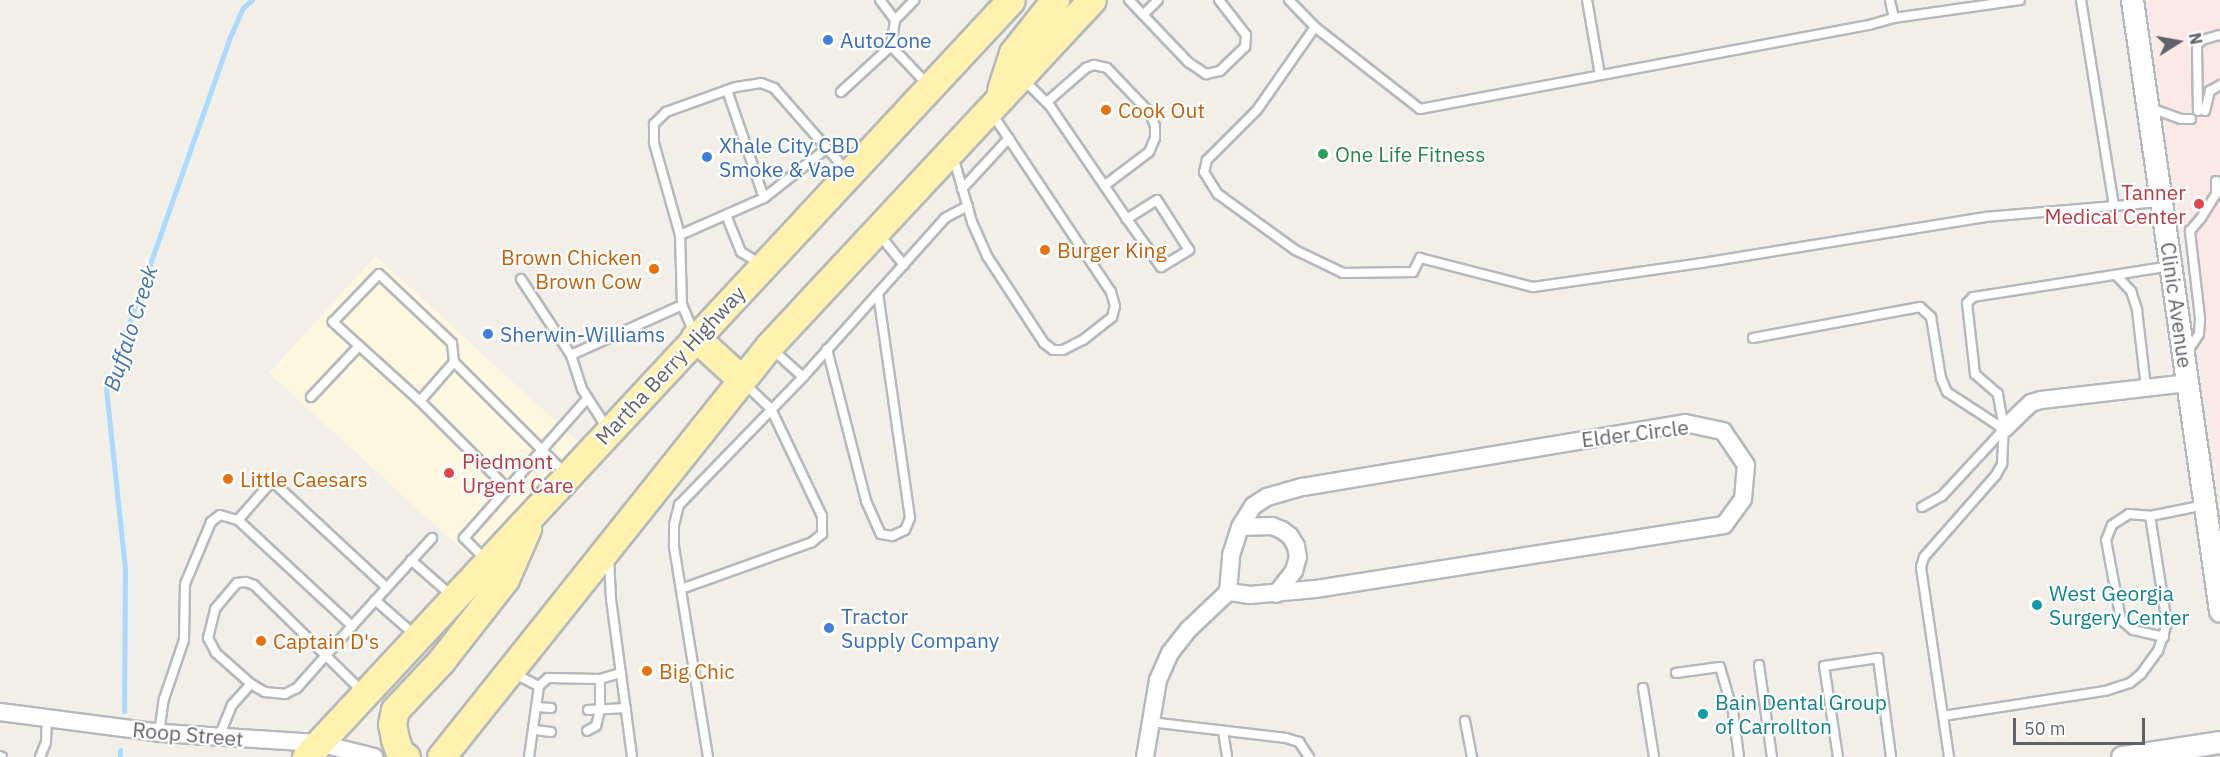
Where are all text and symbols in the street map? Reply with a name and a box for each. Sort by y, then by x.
north arrow [2148,12,2208,72]
place label: AutoZone [840,27,932,53]
text: N [2185,31,2207,46]
marker: AutoZone [821,33,835,47]
place label: Cook Out [1118,97,1205,123]
marker: Cook Out [1099,103,1113,117]
place label: Xhale City CBD Smoke & Vape [719,132,859,182]
place label: One Life Fitness [1335,141,1485,167]
marker: One Life Fitness [1316,147,1330,161]
marker: Xhale City CBD Smoke & Vape [700,150,714,164]
place label: Tanner Medical Center [2045,179,2186,229]
marker: Tanner Medical Center [2190,195,2208,213]
place label: Burger King [1057,237,1167,263]
street label: Clinic Avenue [2156,240,2198,370]
marker: Burger King [1038,243,1052,257]
place label: Brown Chicken Brown Cow [501,244,642,294]
water label: Buffalo Creek [97,262,163,394]
marker: Brown Chicken Brown Cow [647,262,661,276]
street label: Martha Berry Highway [590,280,750,450]
place label: Sherwin-Williams [500,321,665,347]
marker: Sherwin-Williams [481,327,495,341]
street label: Elder Circle [1580,414,1690,452]
place label: Piedmont Urgent Care [462,448,574,498]
marker: Piedmont Urgent Care [440,464,458,482]
place label: Little Caesars [240,466,368,492]
marker: Little Caesars [221,472,235,486]
place label: West Georgia Surgery Center [2049,580,2189,630]
marker: West Georgia Surgery Center [2030,598,2044,612]
place label: Tractor Supply Company [841,603,999,653]
marker: Tractor Supply Company [822,621,836,635]
place label: Captain D's [273,628,379,654]
marker: Captain D's [254,634,268,648]
place label: Big Chic [659,658,735,684]
marker: Big Chic [640,664,654,678]
place label: Bain Dental Group of Carrollton [1715,689,1887,739]
scale bar [2016,706,2148,744]
marker: Bain Dental Group of Carrollton [1696,707,1710,721]
street label: Roop Street [131,717,245,751]
text: 50 m [2024,717,2066,740]

